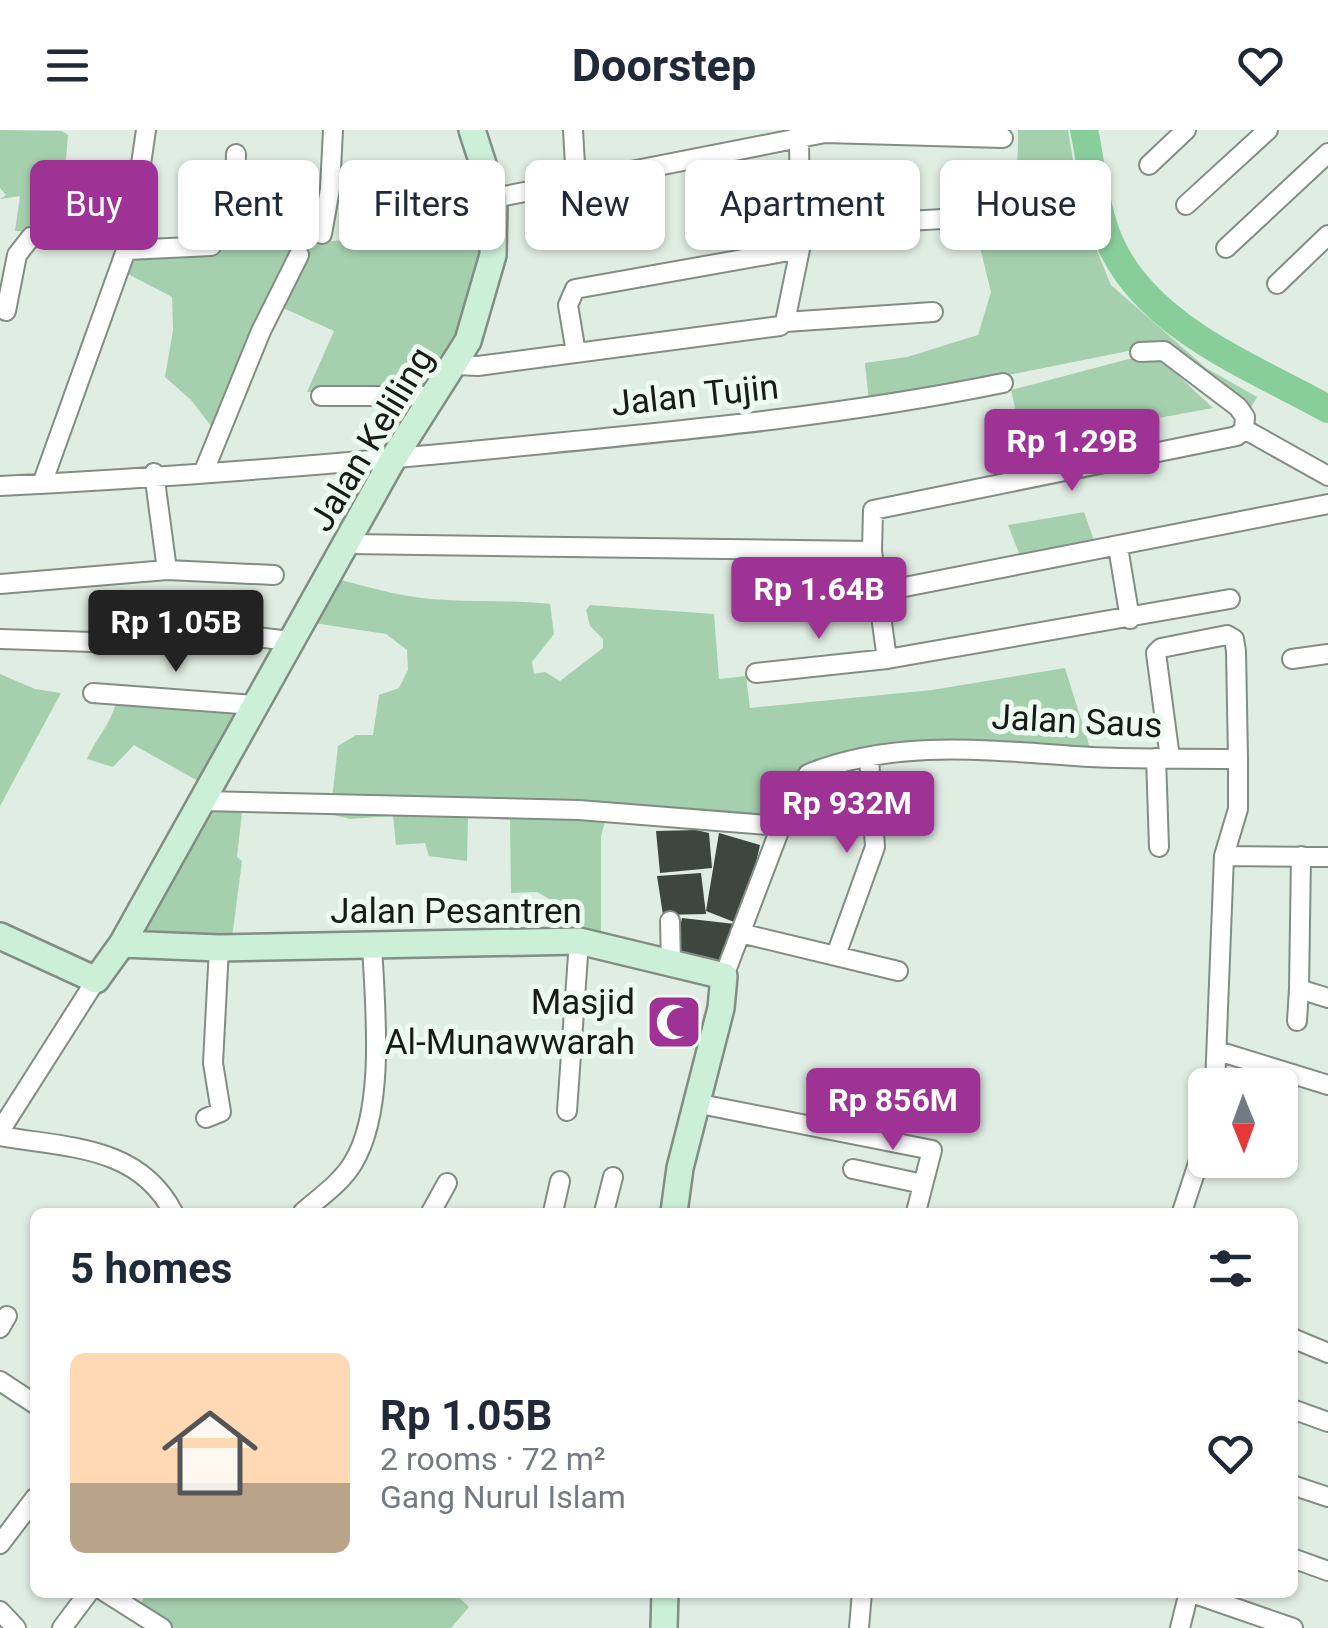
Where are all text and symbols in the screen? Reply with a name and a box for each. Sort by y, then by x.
icon: menu [40,38,95,93]
icon: heart [1233,38,1288,93]
text: Doorstep [572,39,756,92]
chip: Buy [30,160,158,250]
chip: Rent [178,160,319,250]
chip: Filters [339,160,505,250]
chip: New [525,160,665,250]
chip: Apartment [685,160,920,250]
chip: House [940,160,1111,250]
street label: Jalan Keliling [301,340,442,539]
street label: Jalan Tujin [609,366,781,425]
pin: Rp 1.29B [969,409,1175,494]
text: Rp 1.29B [1006,422,1138,460]
pin: Rp 1.64B [716,557,922,642]
text: Rp 1.64B [753,570,885,608]
pin: Rp 1.05B [73,590,279,675]
text: Rp 1.05B [110,603,242,641]
street label: Jalan Saus [990,697,1163,746]
pin: Rp 932M [755,771,939,856]
text: Rp 932M [782,784,912,822]
street label: Jalan Pesantren [330,891,582,932]
place label: Masjid Al-Munawwarah [385,982,635,1063]
mosque icon: Masjid Al-Munawwarah [644,992,704,1052]
pin: Rp 856M [801,1068,985,1153]
north arrow [1188,1068,1298,1178]
map controls [1188,1068,1298,1178]
text: Rp 856M [828,1081,958,1119]
icon: filters [1203,1241,1258,1296]
text: 5 homes [70,1244,232,1293]
text: Rp 1.05B [380,1391,552,1440]
icon: home [150,1393,270,1513]
icon: heart [1203,1426,1258,1481]
text: 2 rooms · 72 m² [380,1440,605,1478]
text: Gang Nurul Islam [380,1478,626,1516]

